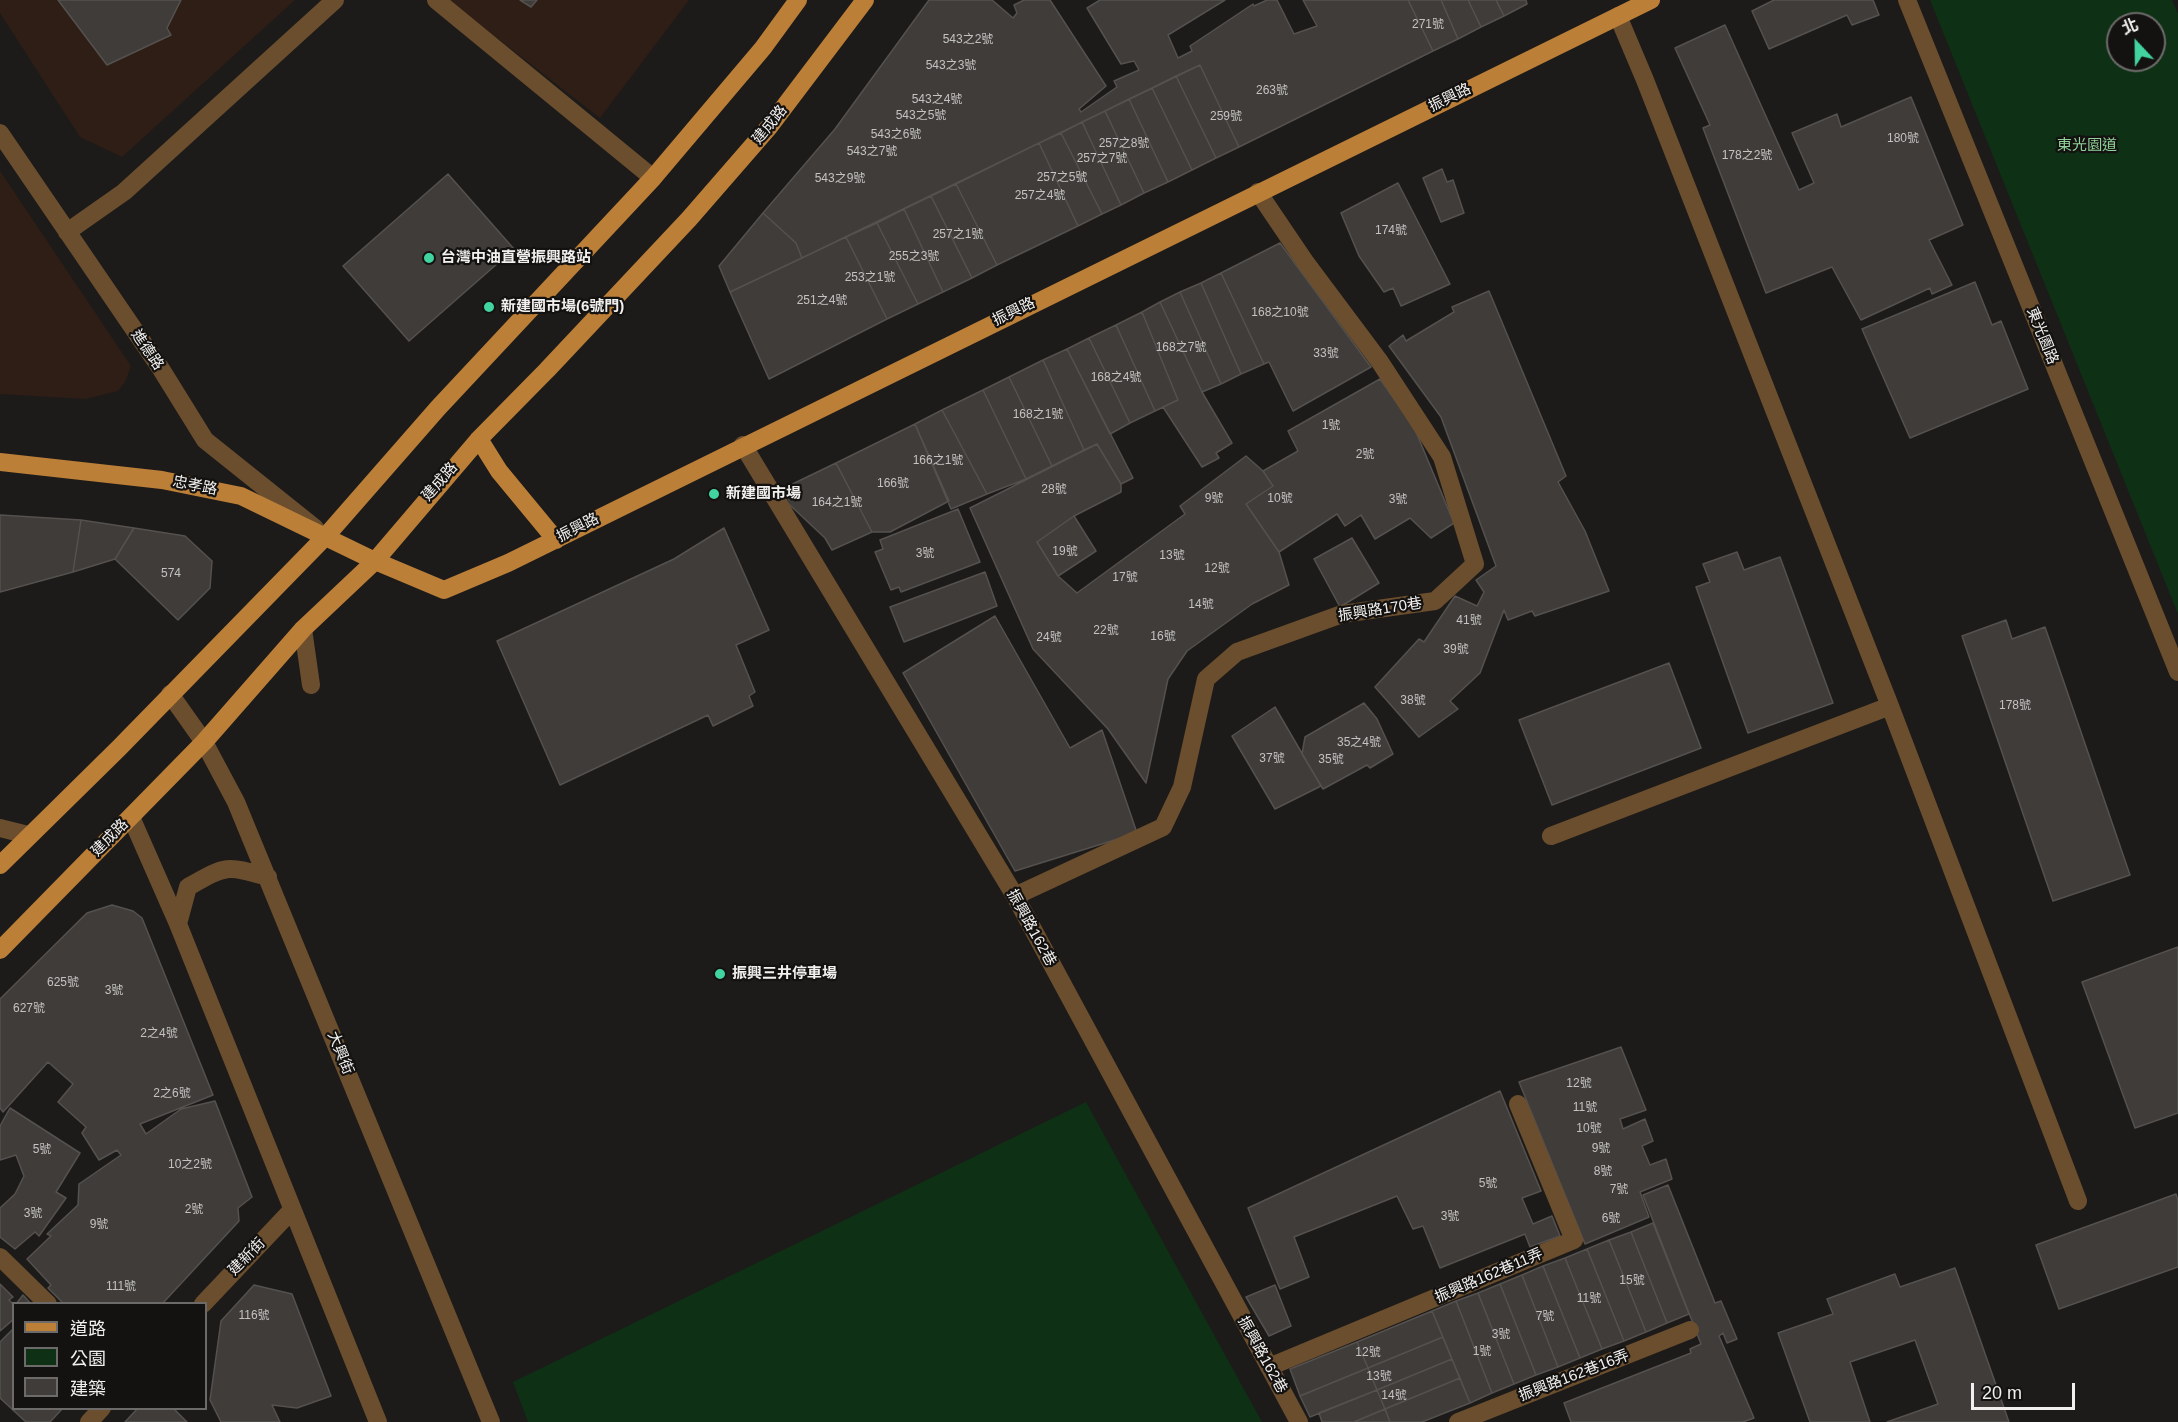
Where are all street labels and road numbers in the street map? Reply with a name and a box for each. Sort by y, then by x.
street label: 振興路 [1426,80,1474,116]
street label: 建成路 [749,102,791,148]
street label: 振興路 [990,294,1038,330]
street label: 東光園路 [2022,305,2062,367]
street label: 進德路 [127,326,167,374]
street label: 建成路 [418,459,462,505]
street label: 忠孝路 [171,473,219,499]
street label: 振興路 [554,510,602,546]
street label: 振興路170巷 [1337,594,1423,626]
street label: 建成路 [88,816,132,860]
street label: 振興路162巷 [1003,886,1059,970]
street label: 大興街 [323,1029,357,1077]
street label: 建新街 [225,1235,269,1279]
street label: 振興路162巷11弄 [1432,1245,1546,1307]
street label: 振興路162巷 [1234,1313,1290,1397]
street label: 振興路162巷16弄 [1516,1347,1632,1405]

